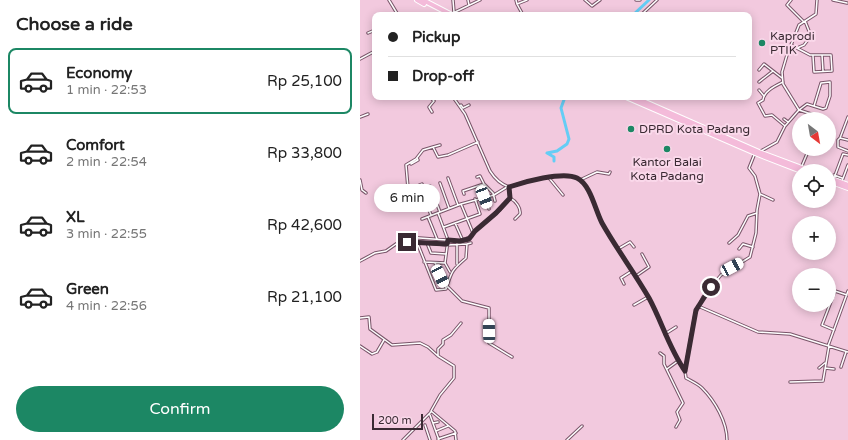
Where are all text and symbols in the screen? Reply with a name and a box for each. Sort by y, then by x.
text: Choose a ride [16,13,133,35]
text: Pickup [412,28,460,46]
place label: Kaprodi PTIK [770,29,815,57]
marker: Kaprodi PTIK [757,38,767,48]
icon: car [18,63,54,99]
text: Economy [66,64,132,82]
text: Drop-off [412,67,474,85]
text: Rp 25,100 [267,72,342,90]
text: 1 min · 22:53 [66,82,147,98]
north arrow [792,112,836,156]
map controls [792,112,836,312]
place label: DPRD Kota Padang [639,122,750,136]
marker: DPRD Kota Padang [626,124,636,134]
icon: car [18,135,54,171]
text: Comfort [66,136,125,154]
text: Rp 33,800 [267,144,342,162]
marker: Kantor Balai Kota Padang [662,144,672,154]
text: 2 min · 22:54 [66,154,147,170]
place label: Kantor Balai Kota Padang [630,155,704,183]
button: locate [792,164,836,208]
callout: 6 min [374,184,440,212]
car [474,184,494,210]
text: 6 min [390,190,424,206]
icon: car [18,207,54,243]
text: XL [66,208,85,226]
text: Rp 42,600 [267,216,342,234]
button: + [792,216,836,260]
text: 3 min · 22:55 [66,226,147,242]
route end [398,233,416,251]
car [719,256,745,278]
car [429,263,451,289]
button: − [792,268,836,312]
route start [702,278,720,296]
icon: car [18,279,54,315]
text: Green [66,280,109,298]
text: Rp 21,100 [267,288,342,306]
text: 4 min · 22:56 [66,298,147,314]
car [483,319,495,343]
button: Confirm [16,386,344,432]
scale bar [372,412,423,431]
text: 200 m [378,414,412,427]

